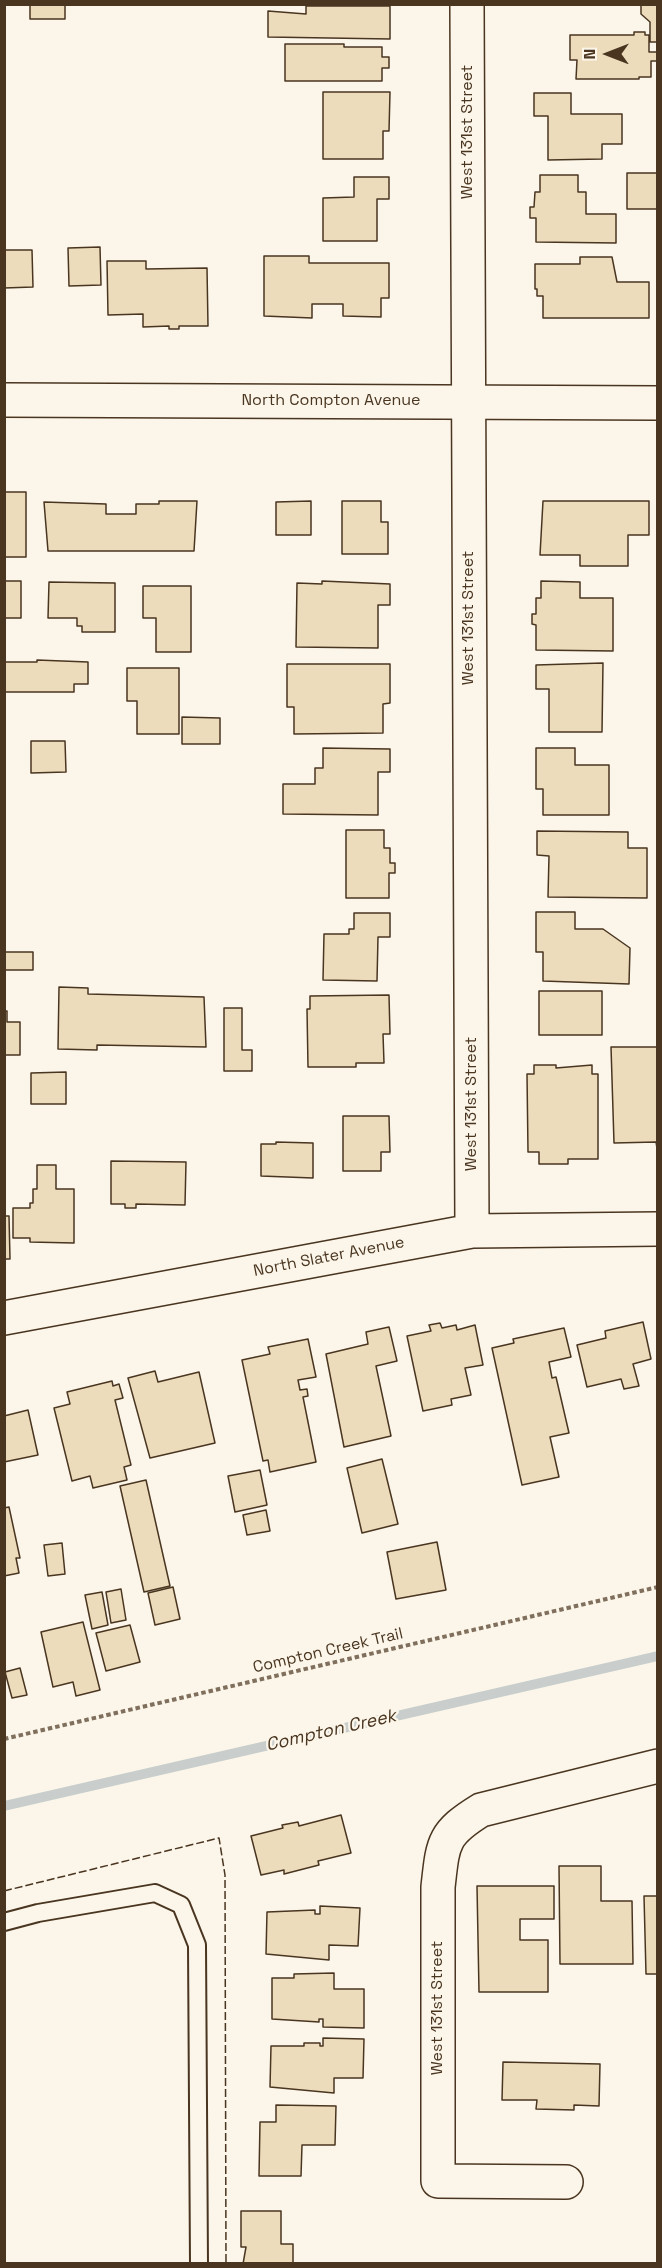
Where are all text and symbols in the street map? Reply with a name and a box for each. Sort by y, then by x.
north arrow [578,24,638,84]
text: N [579,49,600,59]
street label: West 131st Street [458,65,478,199]
street label: North Compton Avenue [241,391,421,411]
street label: West 131st Street [459,551,479,685]
street label: West 131st Street [462,1037,482,1171]
street label: North Slater Avenue [252,1233,406,1281]
street label: Compton Creek Trail [251,1624,405,1678]
water label: Compton Creek [264,1706,398,1756]
street label: West 131st Street [428,1941,448,2075]

